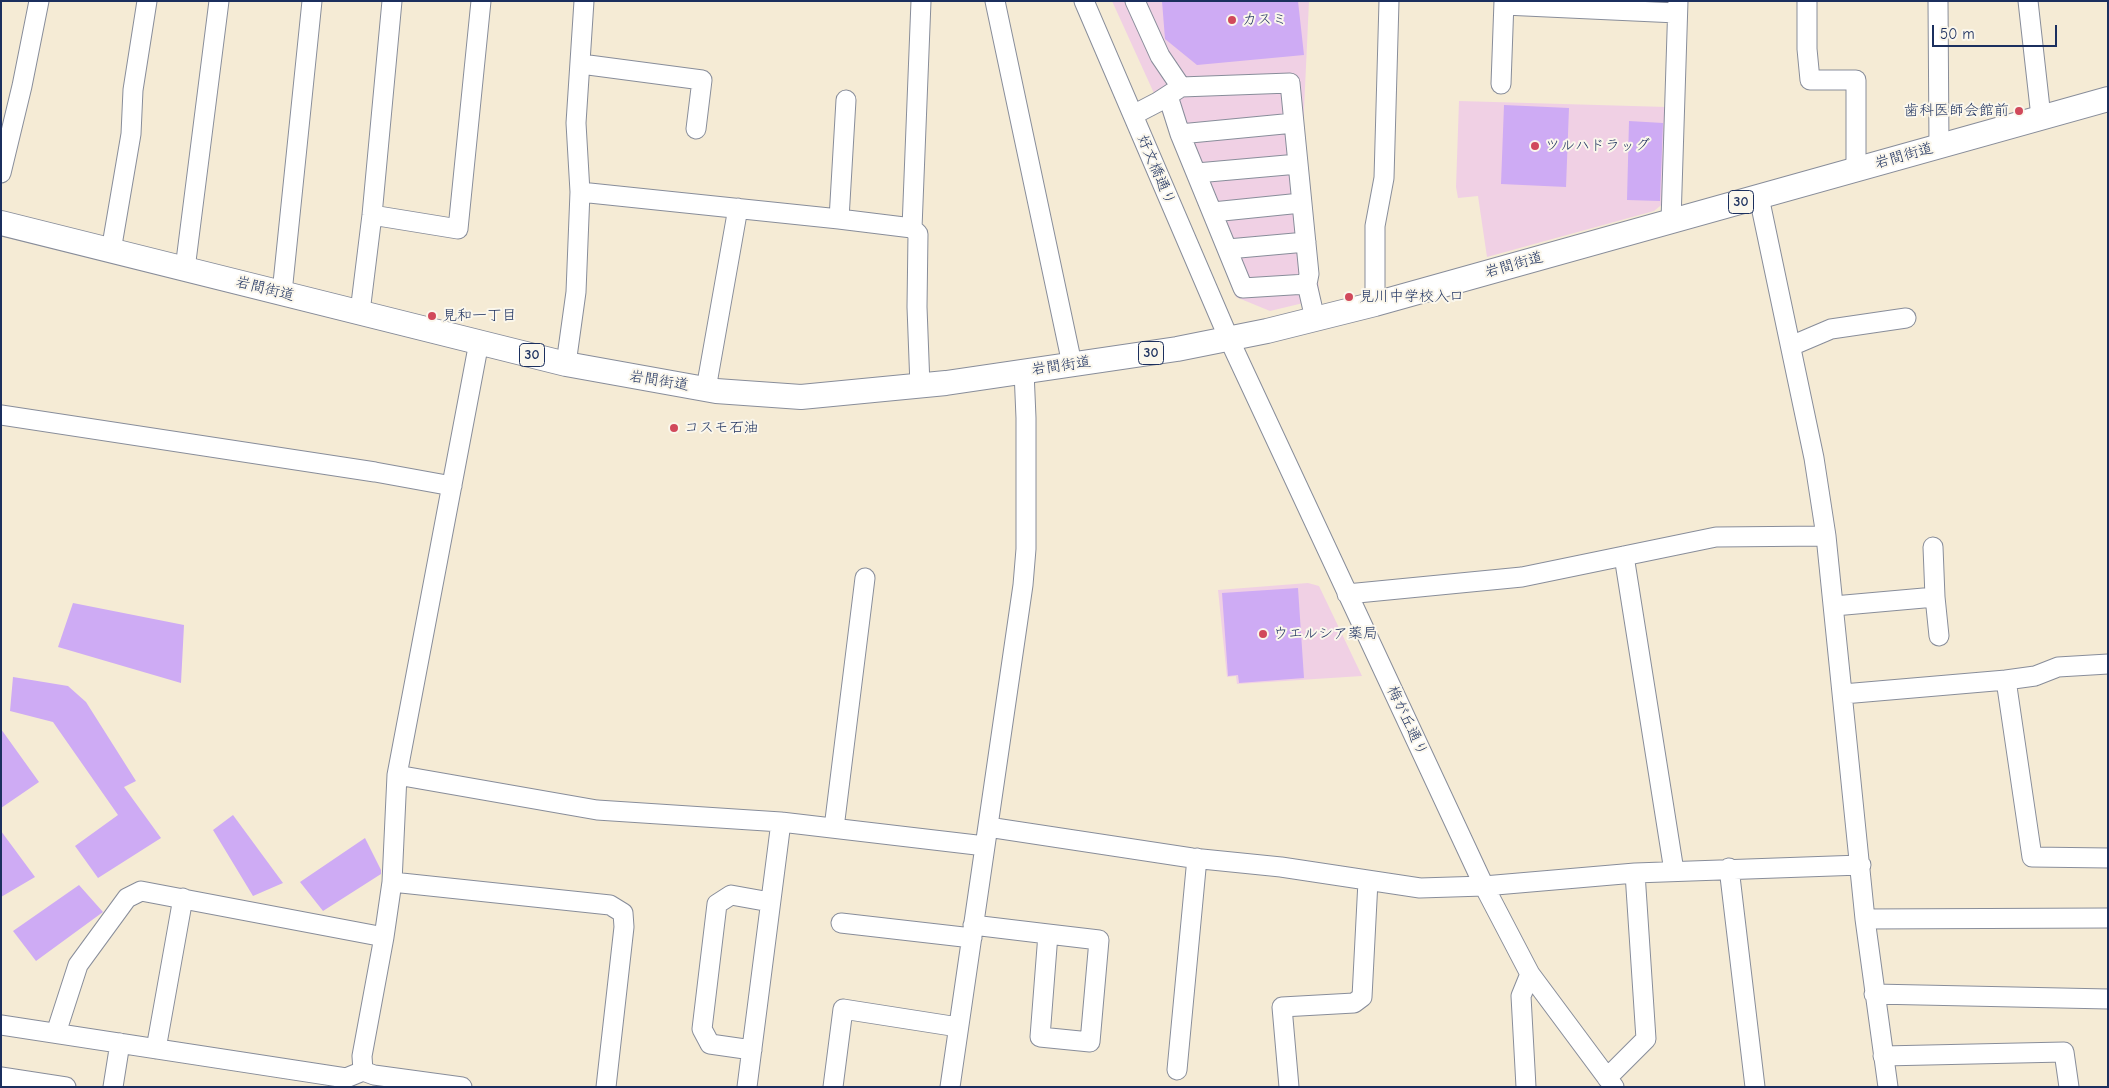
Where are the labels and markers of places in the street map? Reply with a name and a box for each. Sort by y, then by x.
place label: カスミ [1242,11,1287,29]
marker: カスミ [1226,14,1238,26]
place label: 歯科医師会館前 [1904,102,2009,120]
marker: 歯科医師会館前 [2013,105,2025,117]
place label: ツルハドラッグ [1545,137,1650,155]
marker: ツルハドラッグ [1529,140,1541,152]
place label: 見川中学校入口 [1359,288,1464,306]
marker: 見川中学校入口 [1343,291,1355,303]
place label: 見和一丁目 [442,307,517,325]
marker: 見和一丁目 [426,310,438,322]
place label: コスモ石油 [684,419,759,437]
marker: コスモ石油 [668,422,680,434]
place label: ウエルシア薬局 [1273,625,1378,643]
marker: ウエルシア薬局 [1257,628,1269,640]

